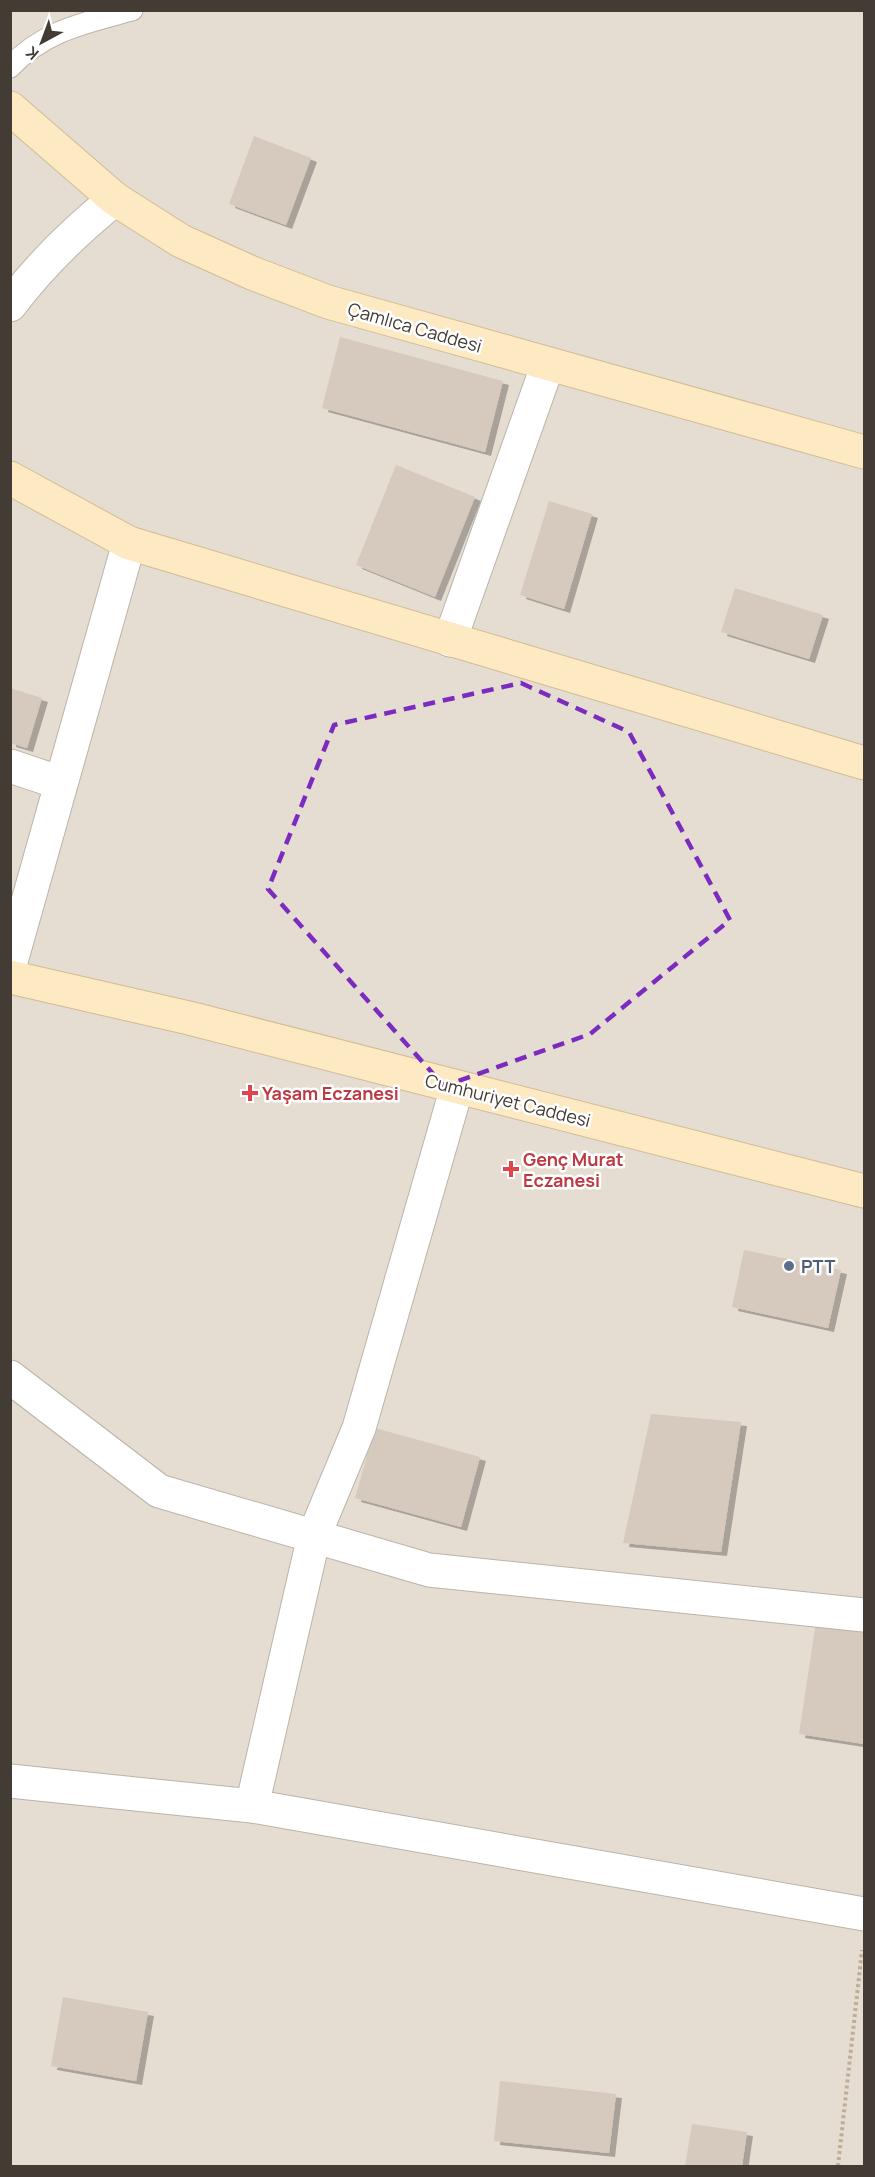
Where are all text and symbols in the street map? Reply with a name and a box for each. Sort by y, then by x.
north arrow [12,12,72,72]
text: K [21,41,43,65]
street label: Çamlıca Caddesi [345,296,485,358]
street label: Cumhuriyet Caddesi [423,1068,593,1132]
place label: Yaşam Eczanesi [262,1081,399,1105]
marker: Yaşam Eczanesi [243,1086,257,1100]
place label: Genç Murat Eczanesi [523,1147,624,1192]
marker: Genç Murat Eczanesi [504,1162,518,1176]
place label: PTT [801,1254,835,1278]
marker: PTT [782,1259,796,1273]

